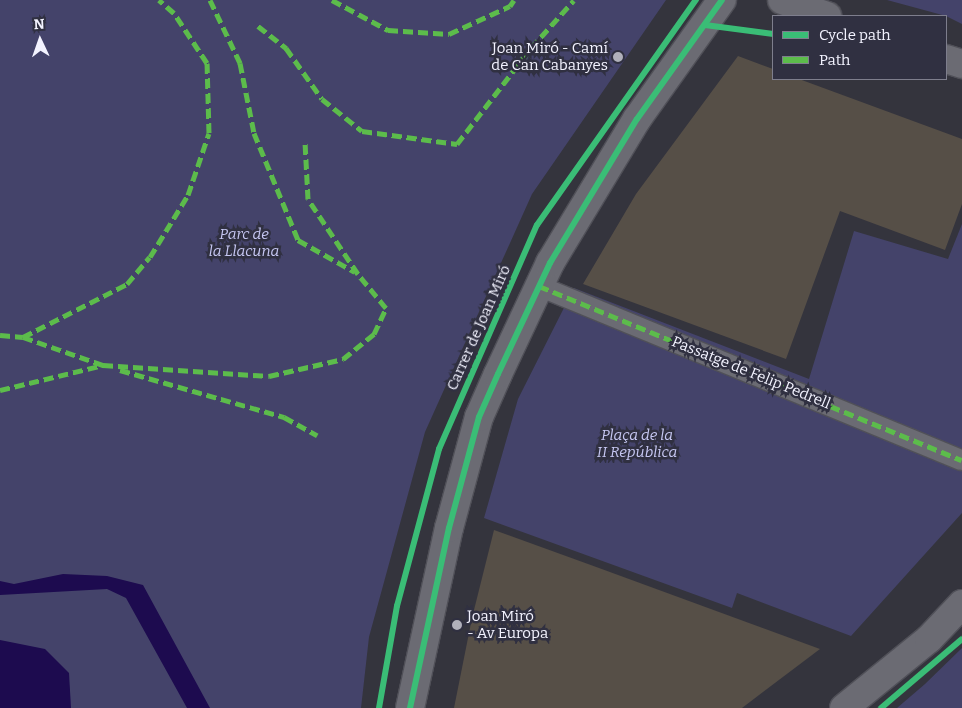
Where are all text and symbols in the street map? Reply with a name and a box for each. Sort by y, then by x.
north arrow [15,15,65,65]
legend [772,15,947,80]
text: N [33,16,45,33]
text: Cycle path [819,26,891,44]
place label: Joan Miró - Camí de Can Cabanyes [491,39,608,74]
marker: Joan Miró - Camí de Can Cabanyes [612,51,624,63]
text: Path [819,51,850,69]
park label: Parc de la Llacuna [209,225,279,260]
street label: Carrer de Joan Miró [443,263,515,393]
street label: Passatge de Felip Pedrell [669,333,833,413]
park label: Plaça de la II República [597,426,677,461]
place label: Joan Miró - Av Europa [467,607,548,642]
marker: Joan Miró - Av Europa [451,619,463,631]

